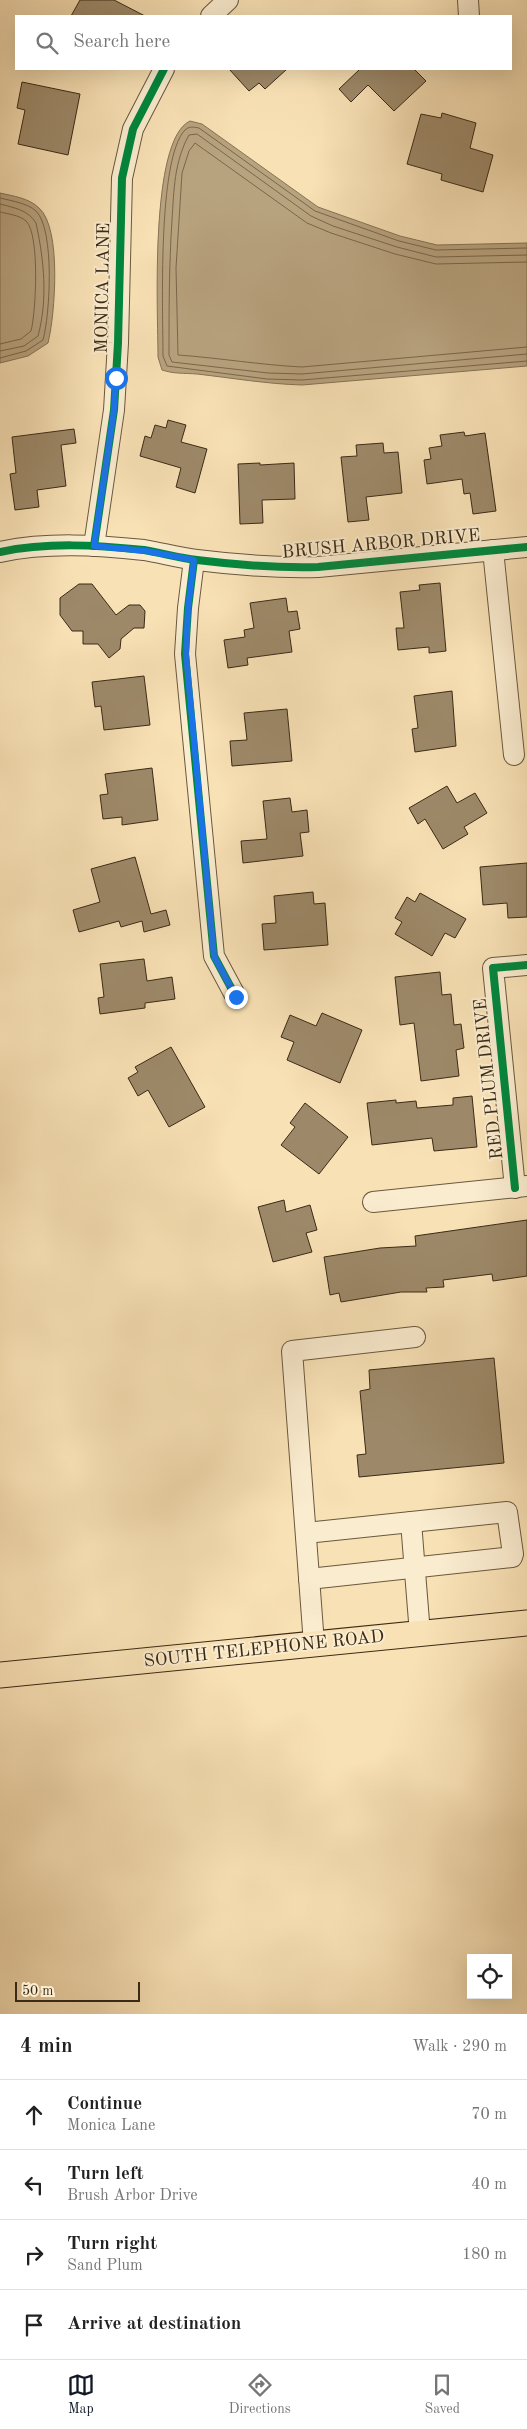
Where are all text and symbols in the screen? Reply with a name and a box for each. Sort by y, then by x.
search box [15,15,512,70]
icon: search [33,29,61,57]
text: Search here [73,33,170,52]
street label: MONICA LANE [93,223,113,353]
route start [105,367,128,390]
street label: BRUSH ARBOR DRIVE [281,526,481,562]
route end [225,986,248,1009]
street label: RED PLUM DRIVE [472,997,506,1161]
street label: SOUTH TELEPHONE ROAD [143,1627,385,1671]
map controls [467,1954,512,1999]
button: locate [467,1954,512,1999]
scale bar [15,1979,140,2002]
text: 50 m [22,1984,53,1998]
text: 4 min [20,2036,73,2057]
text: Walk · 290 m [412,2039,507,2055]
text: Continue [67,2095,142,2114]
icon: ahead [20,2101,48,2129]
text: 70 m [471,2107,507,2123]
text: Monica Lane [67,2118,155,2134]
text: Turn left [67,2165,144,2184]
icon: left [20,2171,48,2199]
text: 40 m [471,2177,507,2193]
text: Brush Arbor Drive [67,2188,198,2204]
text: Turn right [67,2235,157,2254]
icon: right [20,2241,48,2269]
text: 180 m [462,2247,507,2263]
text: Sand Plum [67,2258,143,2274]
icon: arrive [20,2311,48,2339]
text: Arrive at destination [67,2315,241,2334]
tab: Map [67,2371,95,2418]
tab: Directions [229,2371,291,2418]
tab: Saved [424,2371,460,2418]

